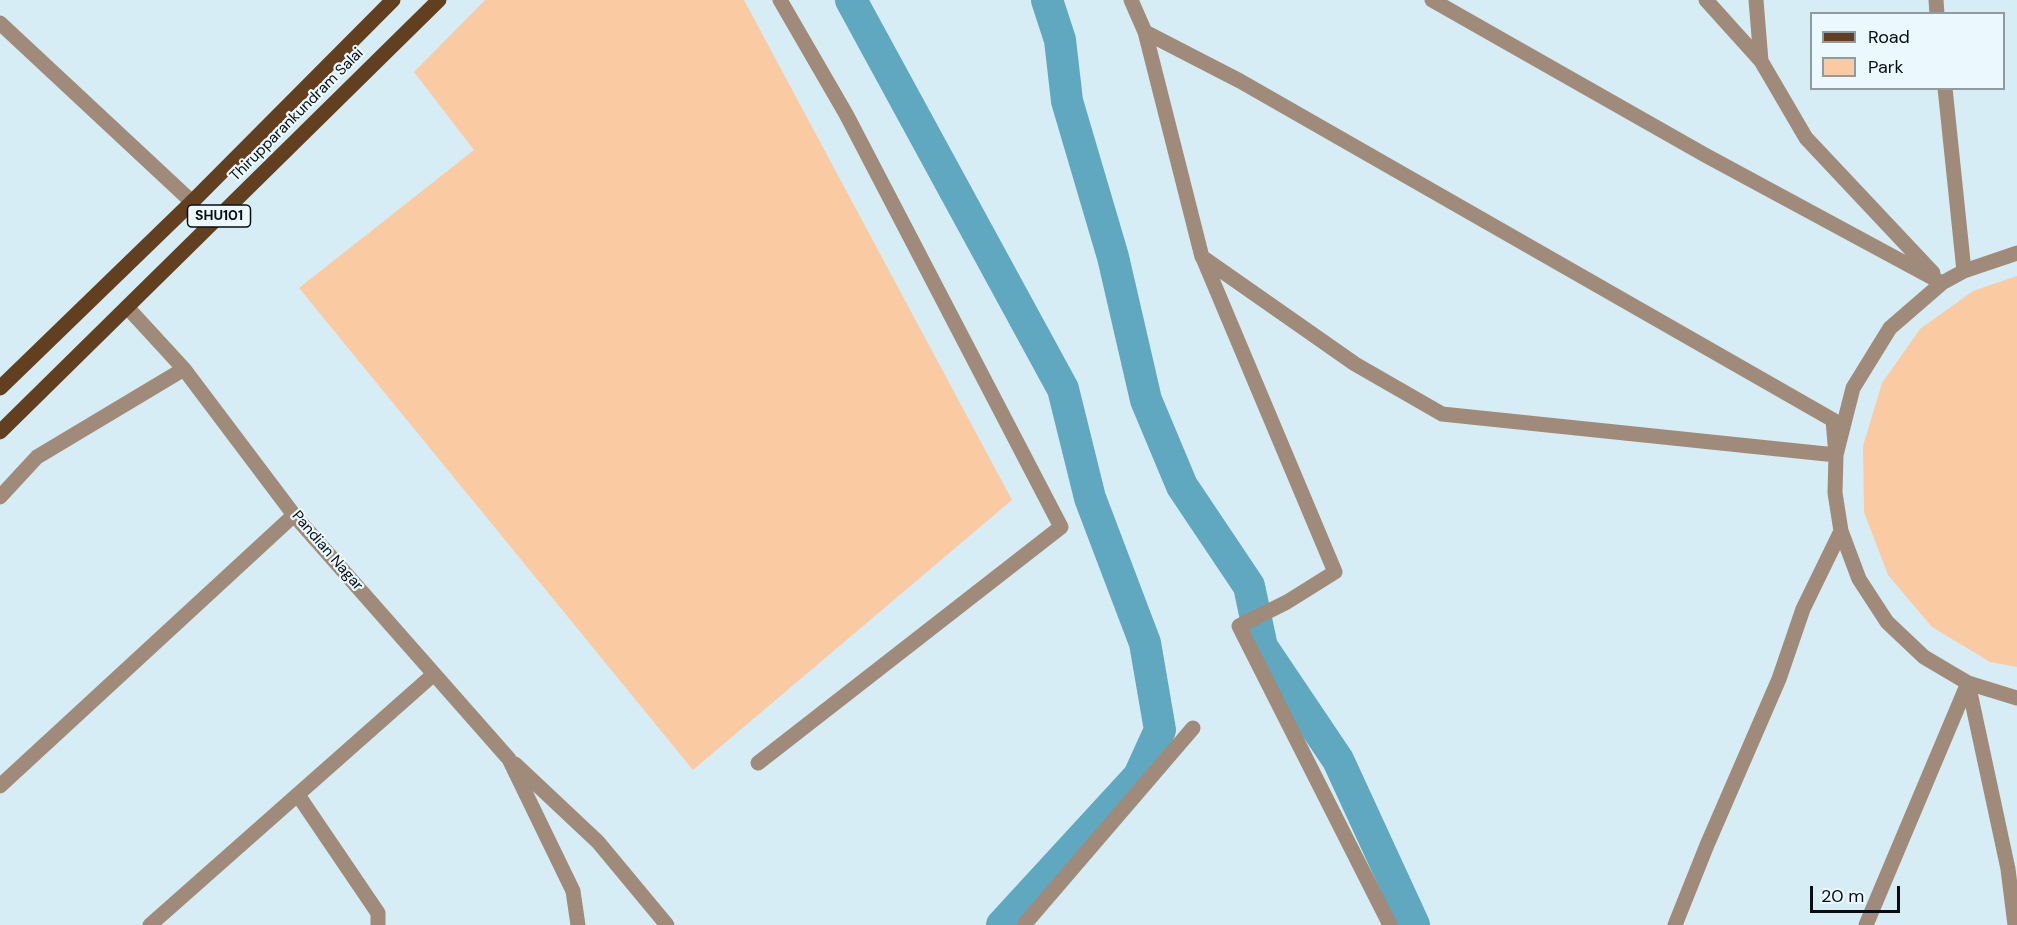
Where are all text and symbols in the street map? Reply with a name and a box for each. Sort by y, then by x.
legend [1810,12,2005,90]
text: Road [1868,25,1910,49]
street label: Thirupparankundram Salai [227,45,367,185]
text: Park [1868,55,1904,79]
road number: SHU101 [188,205,250,227]
street label: Pandian Nagar [288,508,366,594]
scale bar [1813,874,1903,912]
text: 20 m [1821,884,1864,908]

